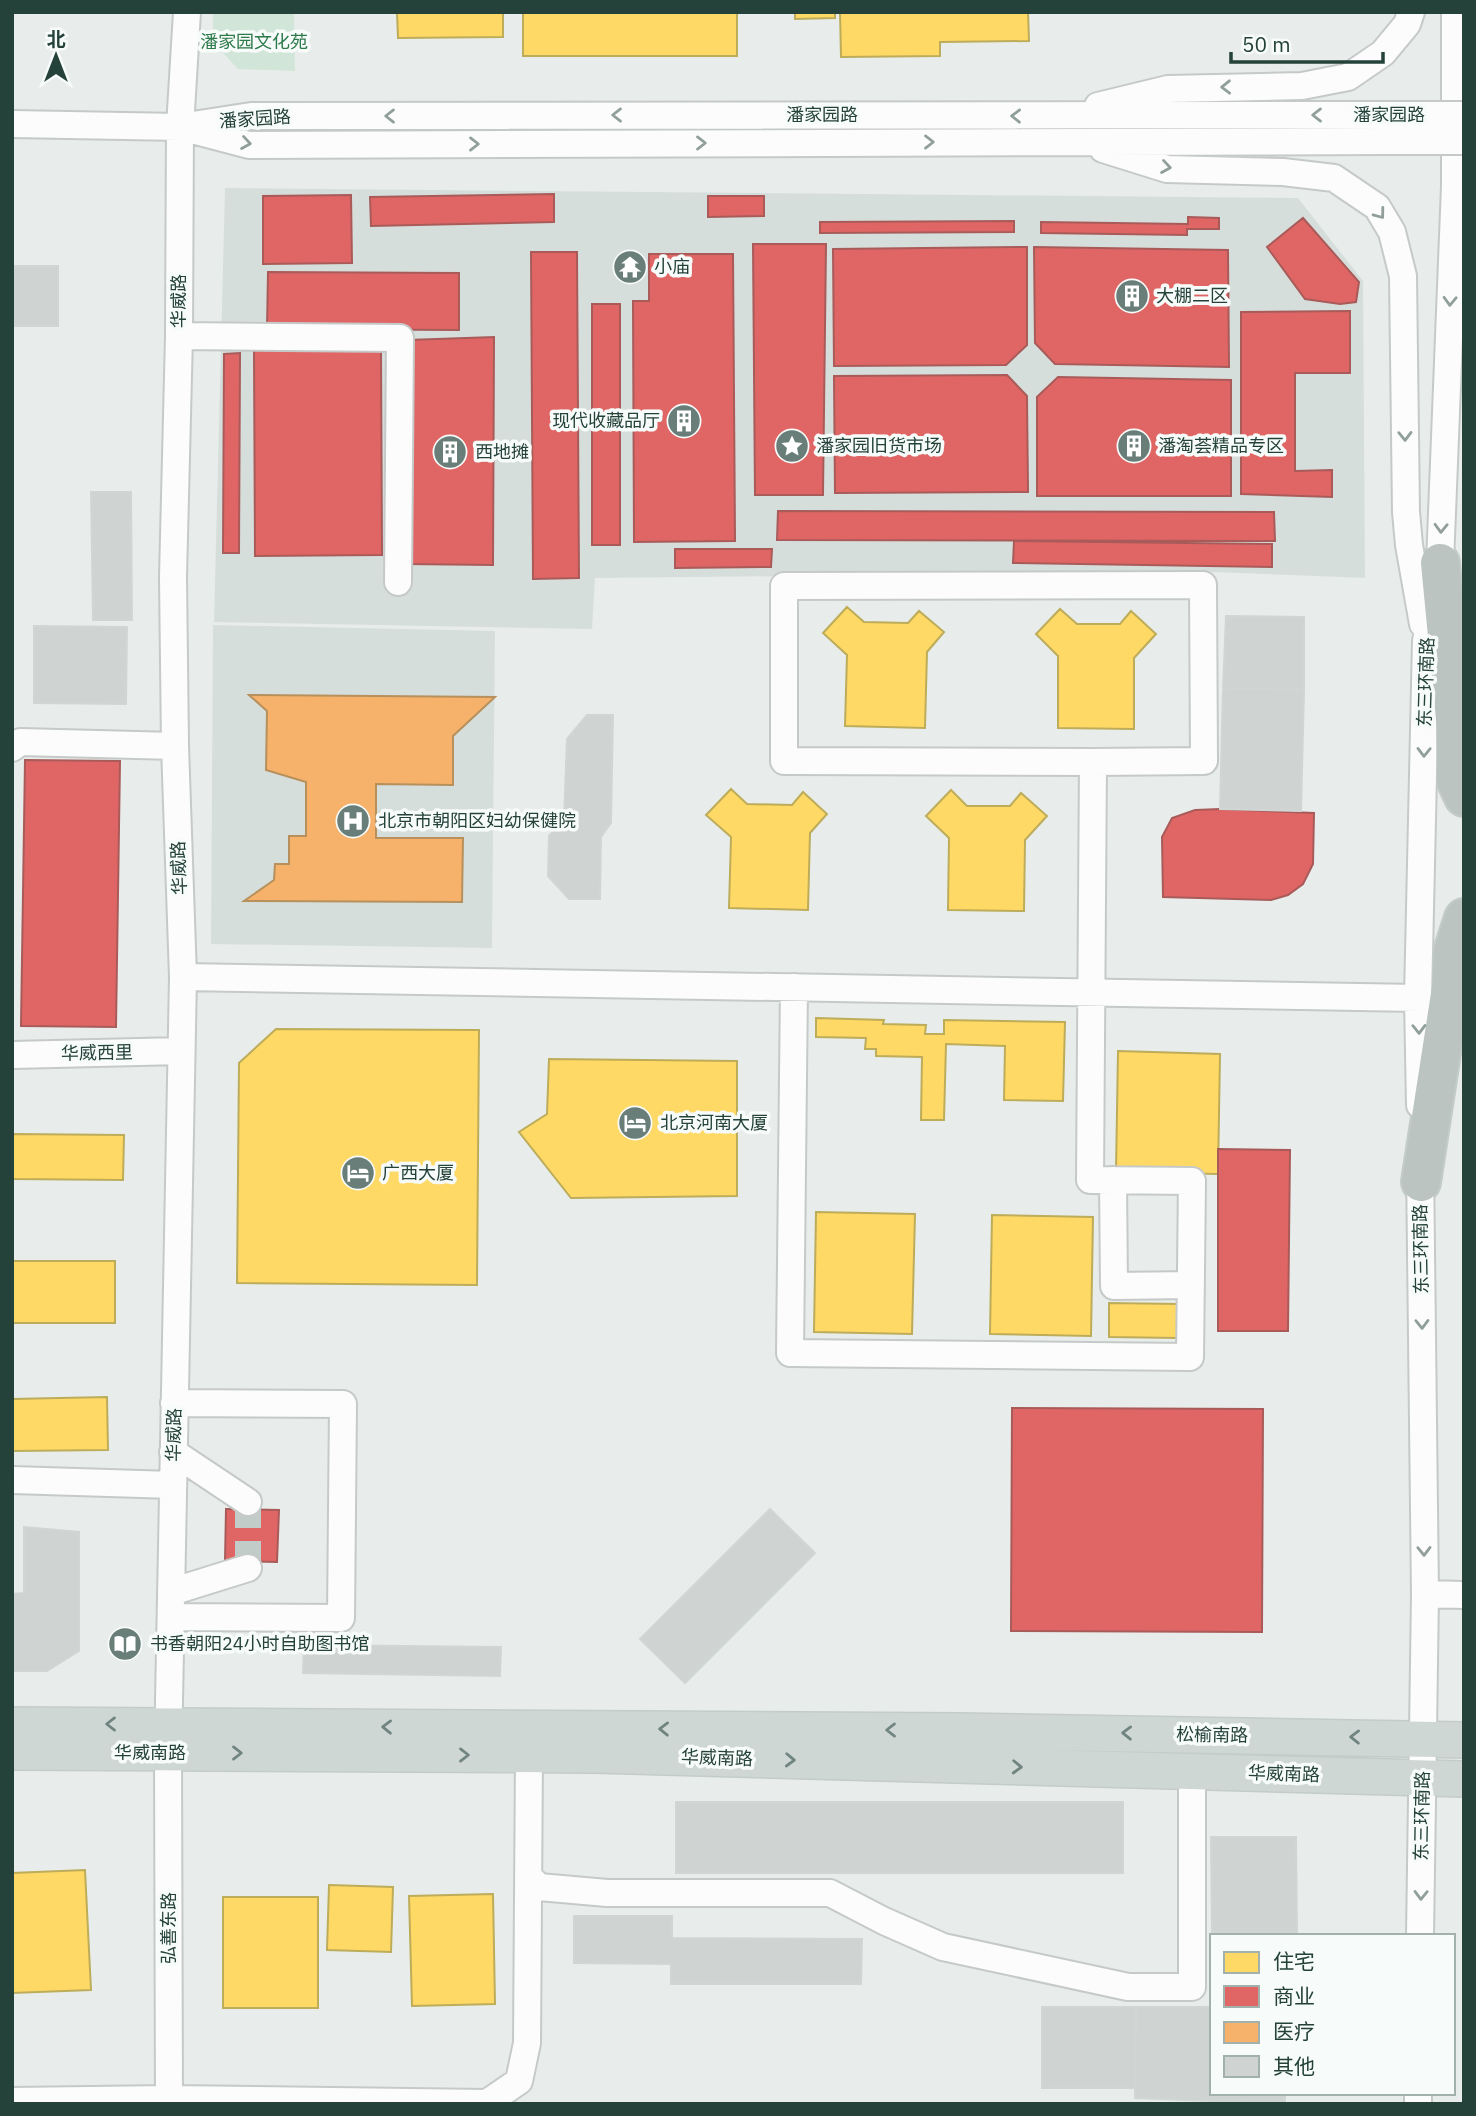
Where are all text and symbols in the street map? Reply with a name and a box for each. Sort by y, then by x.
north arrow [21,21,91,91]
scale bar [1231,21,1383,65]
text: 北 [46,27,66,51]
park label: 潘家园文化苑 [200,30,308,53]
text: 50 m [1242,30,1291,58]
one-way arrow [1220,80,1231,95]
street label: 潘家园路 [786,103,858,126]
street label: 潘家园路 [1353,103,1425,126]
street label: 潘家园路 [218,105,292,132]
one-way arrow [611,107,622,123]
one-way arrow [1311,107,1322,123]
one-way arrow [384,108,394,124]
one-way arrow [1010,108,1021,124]
one-way arrow [924,134,934,150]
one-way arrow [240,135,252,150]
one-way arrow [696,135,707,151]
one-way arrow [469,136,479,152]
one-way arrow [1160,159,1172,174]
one-way arrow [1372,206,1384,219]
temple icon: 小庙 [611,248,649,286]
place label: 小庙 [654,255,690,278]
street label: 华威路 [167,274,190,328]
building icon: 大棚二区 [1113,277,1151,315]
place label: 大棚二区 [1156,284,1228,307]
one-way arrow [1443,296,1458,307]
building icon: 现代收藏品厅 [665,402,703,440]
place label: 现代收藏品厅 [552,409,660,432]
place icon: 潘家园旧货市场 [773,427,811,465]
building icon: 潘淘荟精品专区 [1115,427,1153,465]
one-way arrow [1398,431,1413,442]
building icon: 西地摊 [431,433,469,471]
place label: 潘家园旧货市场 [816,434,942,457]
place label: 潘淘荟精品专区 [1158,434,1284,457]
place label: 西地摊 [475,440,529,463]
one-way arrow [1434,523,1449,534]
street label: 东三环南路 [1412,637,1439,727]
one-way arrow [1416,747,1431,758]
hospital icon: 北京市朝阳区妇幼保健院 [334,802,372,840]
place label: 北京市朝阳区妇幼保健院 [378,809,576,832]
street label: 华威路 [166,841,191,895]
one-way arrow [1411,1023,1426,1034]
street label: 华威西里 [61,1040,133,1065]
hotel icon: 北京河南大厦 [616,1104,654,1142]
place label: 北京河南大厦 [660,1111,768,1134]
hotel icon: 广西大厦 [339,1154,377,1192]
place label: 广西大厦 [382,1161,454,1184]
street label: 东三环南路 [1408,1204,1433,1294]
one-way arrow [1414,1319,1430,1329]
street label: 华威路 [162,1408,185,1462]
one-way arrow [1417,1546,1432,1557]
library icon: 书香朝阳24小时自助图书馆 [106,1625,144,1663]
place label: 书香朝阳24小时自助图书馆 [150,1632,370,1655]
one-way arrow [105,1717,116,1732]
one-way arrow [382,1719,392,1735]
one-way arrow [658,1721,669,1736]
one-way arrow [886,1722,896,1738]
street label: 松榆南路 [1176,1722,1248,1747]
one-way arrow [1121,1726,1132,1741]
one-way arrow [1349,1729,1359,1745]
street label: 华威南路 [114,1741,186,1764]
one-way arrow [232,1745,242,1761]
street label: 华威南路 [681,1745,753,1770]
one-way arrow [459,1747,470,1763]
one-way arrow [784,1753,795,1768]
one-way arrow [1012,1759,1023,1774]
street label: 华威南路 [1248,1761,1320,1786]
street label: 东三环南路 [1409,1771,1434,1861]
one-way arrow [1413,1890,1429,1901]
street label: 弘善东路 [157,1892,180,1964]
legend [1210,1934,1455,2095]
text: 住宅 [1273,1947,1315,1975]
text: 商业 [1273,1982,1315,2010]
text: 医疗 [1273,2017,1315,2045]
text: 其他 [1273,2052,1315,2080]

